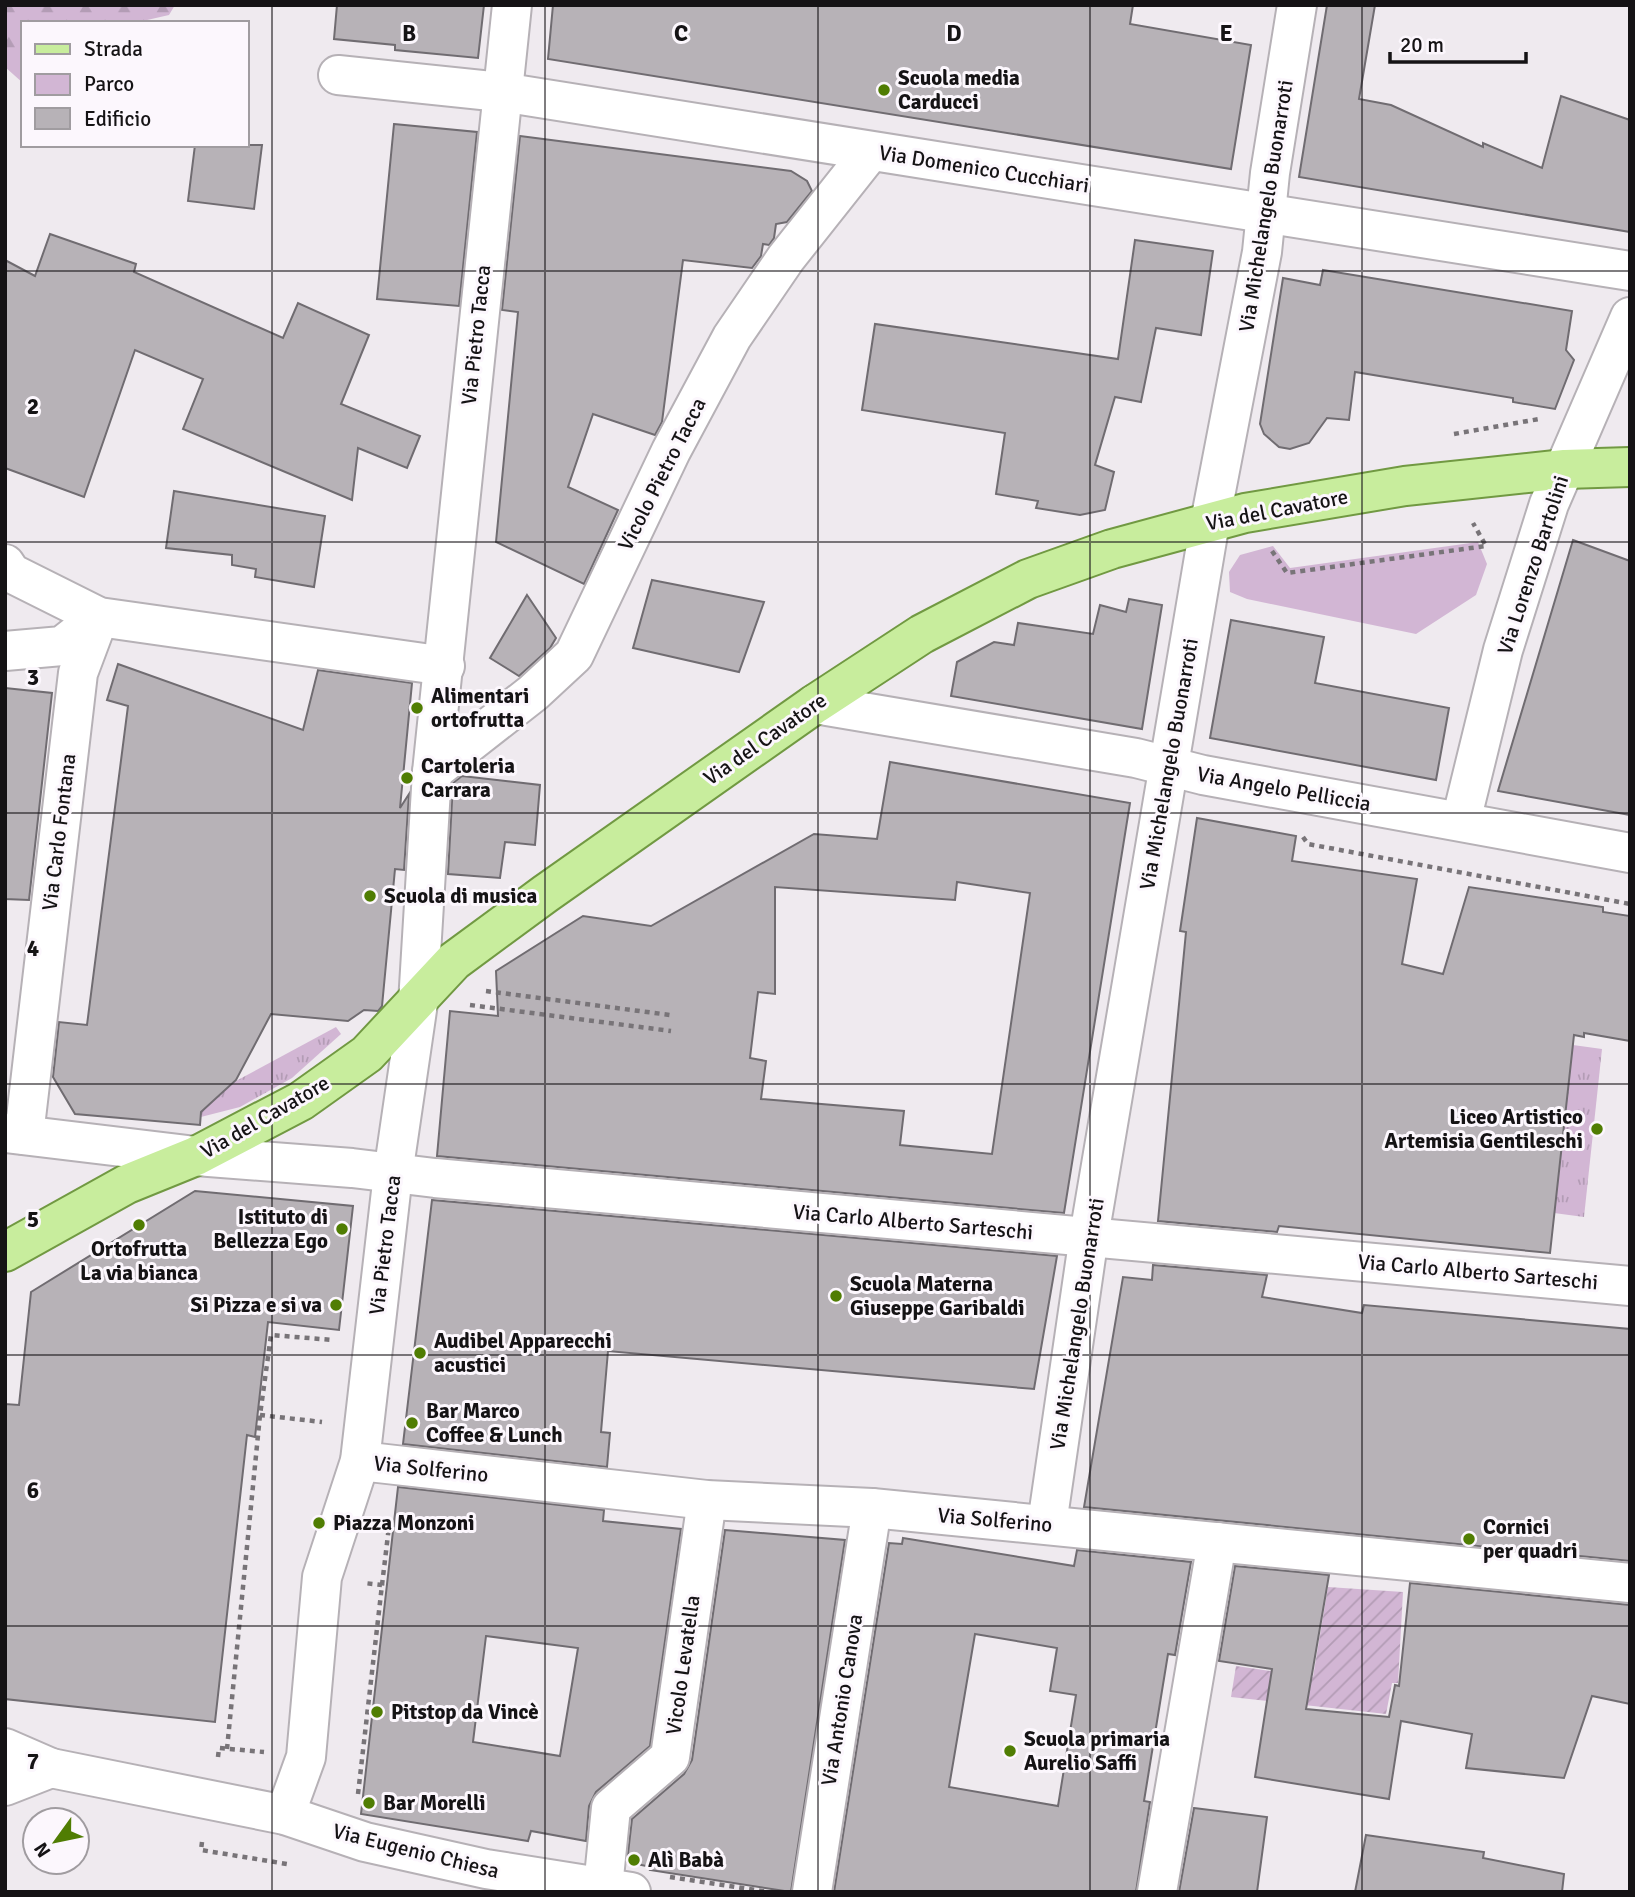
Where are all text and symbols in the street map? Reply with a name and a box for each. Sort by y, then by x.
text: B [402,19,416,48]
text: C [674,19,688,48]
text: D [946,19,962,48]
text: E [1219,19,1233,48]
legend [21,21,248,147]
scale bar [1390,21,1526,65]
text: 20 m [1400,32,1444,58]
text: Strada [84,36,143,62]
place label: Scuola media Carducci [898,65,1020,115]
text: Parco [84,71,134,97]
street label: Via Michelangelo Buonarroti [1233,78,1299,334]
marker: Scuola media Carducci [876,82,892,98]
text: Edificio [84,106,151,132]
street label: Via Domenico Cucchiari [877,140,1091,198]
street label: Via Pietro Tacca [456,264,496,406]
text: 2 [27,392,39,421]
street label: Vicolo Pietro Tacca [612,393,712,555]
street label: Via Lorenzo Bartolini [1492,472,1574,658]
street label: Via del Cavatore [1204,483,1350,537]
street label: Via Michelangelo Buonarroti [1134,636,1204,892]
text: 3 [27,663,39,692]
place label: Alimentari ortofrutta [431,683,529,733]
street label: Via del Cavatore [698,687,832,791]
marker: Alimentari ortofrutta [409,700,425,716]
street label: Via Carlo Fontana [36,752,82,912]
place label: Cartoleria Carrara [421,753,515,803]
street label: Via Angelo Pelliccia [1195,761,1373,817]
marker: Cartoleria Carrara [399,770,415,786]
place label: Scuola di musica [384,883,537,909]
marker: Scuola di musica [362,888,378,904]
text: 4 [27,934,39,963]
street label: Via del Cavatore [196,1070,334,1164]
place label: Liceo Artistico Artemisia Gentileschi [1385,1104,1583,1154]
marker: Liceo Artistico Artemisia Gentileschi [1589,1121,1605,1137]
street label: Via Pietro Tacca [364,1173,406,1317]
street label: Via Michelangelo Buonarroti [1044,1196,1110,1452]
street label: Via Carlo Alberto Sarteschi [792,1199,1034,1245]
place label: Istituto di Bellezza Ego [213,1204,328,1254]
text: 5 [27,1205,39,1234]
marker: Ortofrutta La via bianca [131,1217,147,1233]
marker: Istituto di Bellezza Ego [334,1221,350,1237]
place label: Ortofrutta La via bianca [80,1236,198,1286]
street label: Via Carlo Alberto Sarteschi [1357,1249,1599,1295]
place label: Scuola Materna Giuseppe Garibaldi [850,1271,1024,1321]
marker: Scuola Materna Giuseppe Garibaldi [828,1288,844,1304]
place label: Si Pizza e si va [190,1292,322,1318]
marker: Si Pizza e si va [328,1297,344,1313]
place label: Audibel Apparecchi acustici [434,1328,612,1378]
marker: Audibel Apparecchi acustici [412,1345,428,1361]
place label: Bar Marco Coffee & Lunch [426,1398,563,1448]
marker: Bar Marco Coffee & Lunch [404,1415,420,1431]
street label: Via Solferino [372,1450,490,1488]
text: 6 [27,1476,39,1505]
street label: Via Solferino [937,1502,1053,1538]
place label: Piazza Monzoni [333,1510,475,1536]
place label: Cornici per quadri [1483,1514,1578,1564]
marker: Piazza Monzoni [311,1515,327,1531]
marker: Cornici per quadri [1461,1531,1477,1547]
street label: Vicolo Levatella [660,1593,706,1737]
street label: Via Antonio Canova [816,1612,868,1788]
place label: Pitstop da Vincè [391,1699,539,1725]
marker: Pitstop da Vincè [369,1704,385,1720]
place label: Scuola primaria Aurelio Saffi [1024,1726,1170,1776]
marker: Scuola primaria Aurelio Saffi [1002,1743,1018,1759]
text: 7 [27,1747,39,1776]
place label: Bar Morelli [383,1790,486,1816]
marker: Bar Morelli [361,1795,377,1811]
north arrow [21,1806,91,1876]
street label: Via Eugenio Chiesa [330,1818,502,1884]
text: N [29,1838,56,1862]
place label: Alì Babà [648,1847,724,1873]
marker: Alì Babà [626,1852,642,1868]

